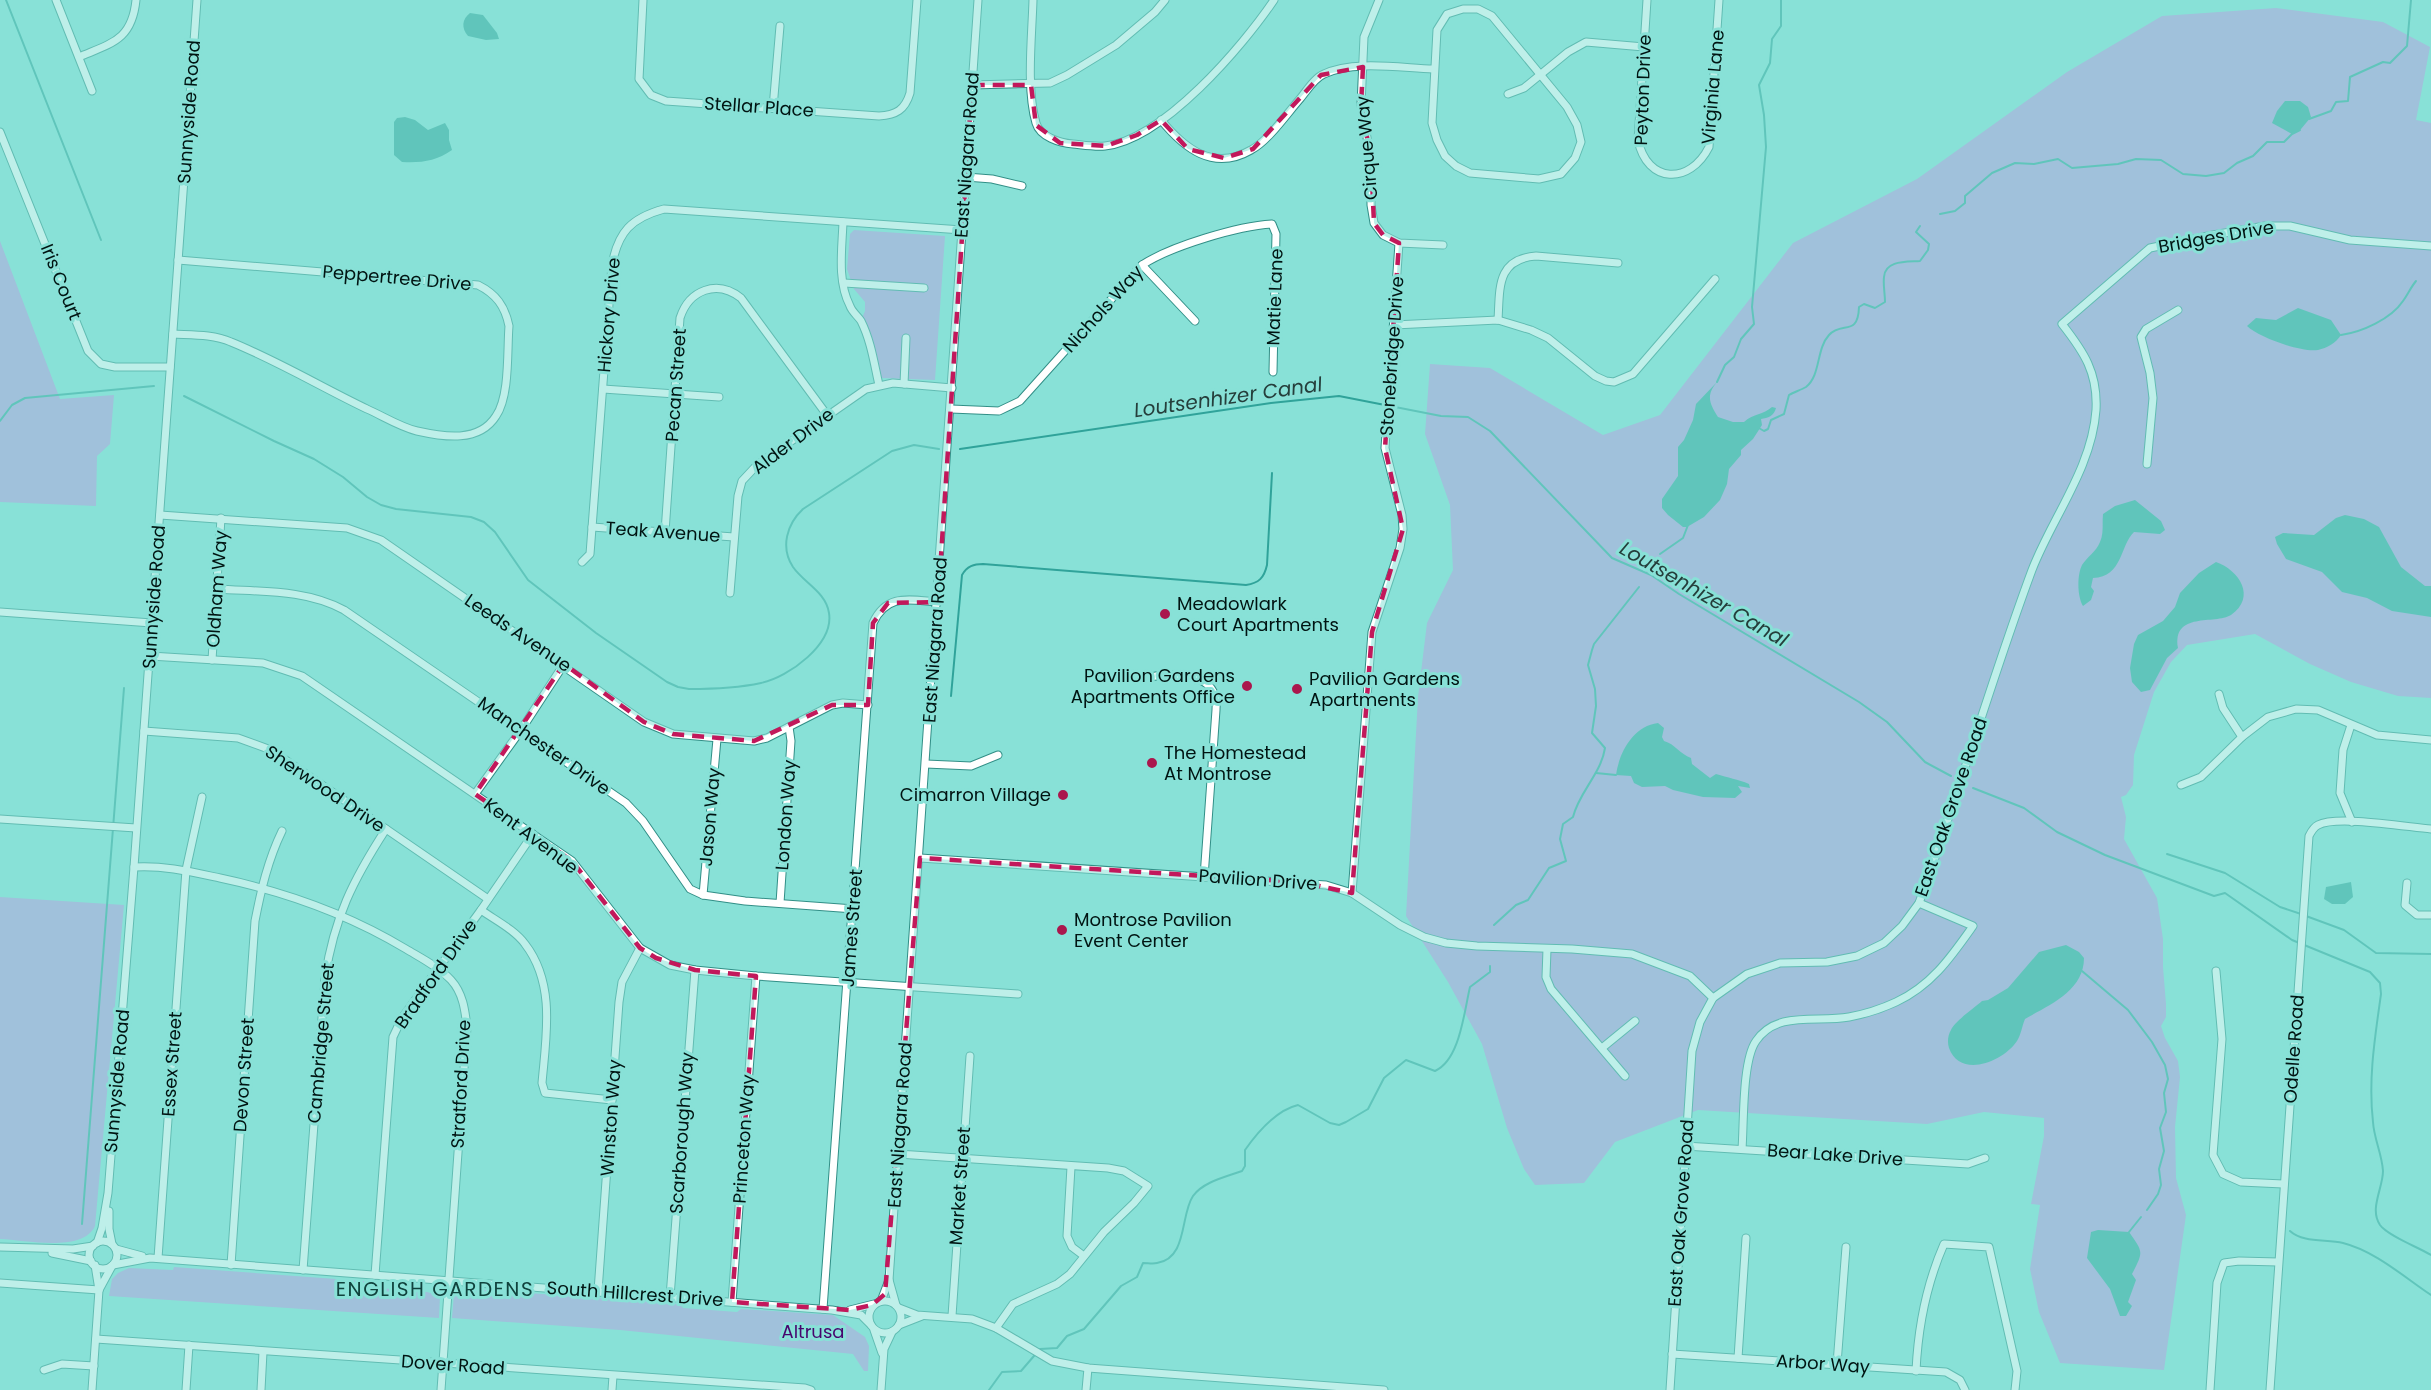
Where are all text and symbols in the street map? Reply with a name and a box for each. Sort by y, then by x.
street label: Virginia Lane [1695,28,1730,146]
street label: Peyton Drive [1628,34,1657,146]
street label: Sunnyside Road [171,39,206,185]
street label: East Niagara Road [948,71,985,239]
street label: Stellar Place [703,90,815,123]
street label: Cirque Way [1349,95,1384,201]
street label: Bridges Drive [2156,214,2276,259]
street label: Iris Court [35,240,88,324]
street label: Matie Lane [1260,248,1289,346]
street label: Hickory Drive [591,256,626,374]
street label: Peppertree Drive [322,259,473,296]
street label: Nichols Way [1057,260,1149,358]
street label: Stonebridge Drive [1373,275,1410,437]
street label: Pecan Street [659,327,692,443]
water label: Loutsenhizer Canal [1132,370,1324,424]
street label: Alder Drive [747,402,839,480]
street label: Teak Avenue [605,515,721,548]
street label: Sunnyside Road [136,524,171,670]
street label: Oldham Way [200,529,233,649]
water label: Loutsenhizer Canal [1615,534,1793,654]
street label: East Niagara Road [916,556,953,724]
street label: Leeds Avenue [460,588,577,678]
place label: Meadowlark Court Apartments [1177,591,1339,637]
marker: Meadowlark Court Apartments [1158,607,1172,621]
place label: Pavilion Gardens Apartments Office [1071,663,1235,709]
place label: Pavilion Gardens Apartments [1309,666,1460,712]
marker: Pavilion Gardens Apartments Office [1240,679,1254,693]
marker: Pavilion Gardens Apartments [1290,682,1304,696]
street label: Manchester Drive [473,690,616,801]
street label: East Oak Grove Road [1908,714,1993,900]
street label: Sherwood Drive [260,739,390,838]
place label: The Homestead At Montrose [1164,740,1306,786]
marker: The Homestead At Montrose [1145,756,1159,770]
street label: London Way [769,759,802,871]
street label: Jason Way [693,767,726,867]
place label: Cimarron Village [900,782,1051,807]
marker: Cimarron Village [1056,788,1070,802]
street label: Kent Avenue [479,792,584,879]
street label: Pavilion Drive [1198,863,1318,896]
street label: James Street [835,868,868,988]
place label: Montrose Pavilion Event Center [1074,907,1232,953]
street label: Bradford Drive [389,914,483,1033]
marker: Montrose Pavilion Event Center [1055,923,1069,937]
street label: Cambridge Street [301,962,340,1124]
street label: Odelle Road [2277,994,2310,1104]
street label: Sunnyside Road [98,1008,135,1154]
street label: Essex Street [155,1011,188,1117]
street label: Devon Street [227,1017,260,1133]
street label: Stratford Drive [445,1019,476,1149]
street label: East Niagara Road [881,1041,918,1209]
street label: Scarborough Way [663,1051,700,1215]
street label: Winston Way [594,1059,627,1177]
street label: Princeton Way [727,1074,760,1204]
street label: East Oak Grove Road [1661,1118,1700,1307]
street label: Market Street [943,1126,976,1246]
street label: Bear Lake Drive [1766,1137,1904,1172]
district label: ENGLISH GARDENS [336,1275,534,1303]
street label: South Hillcrest Drive [546,1275,724,1312]
park label: Altrusa [782,1319,844,1344]
street label: Dover Road [400,1348,506,1381]
street label: Arbor Way [1775,1348,1871,1379]

